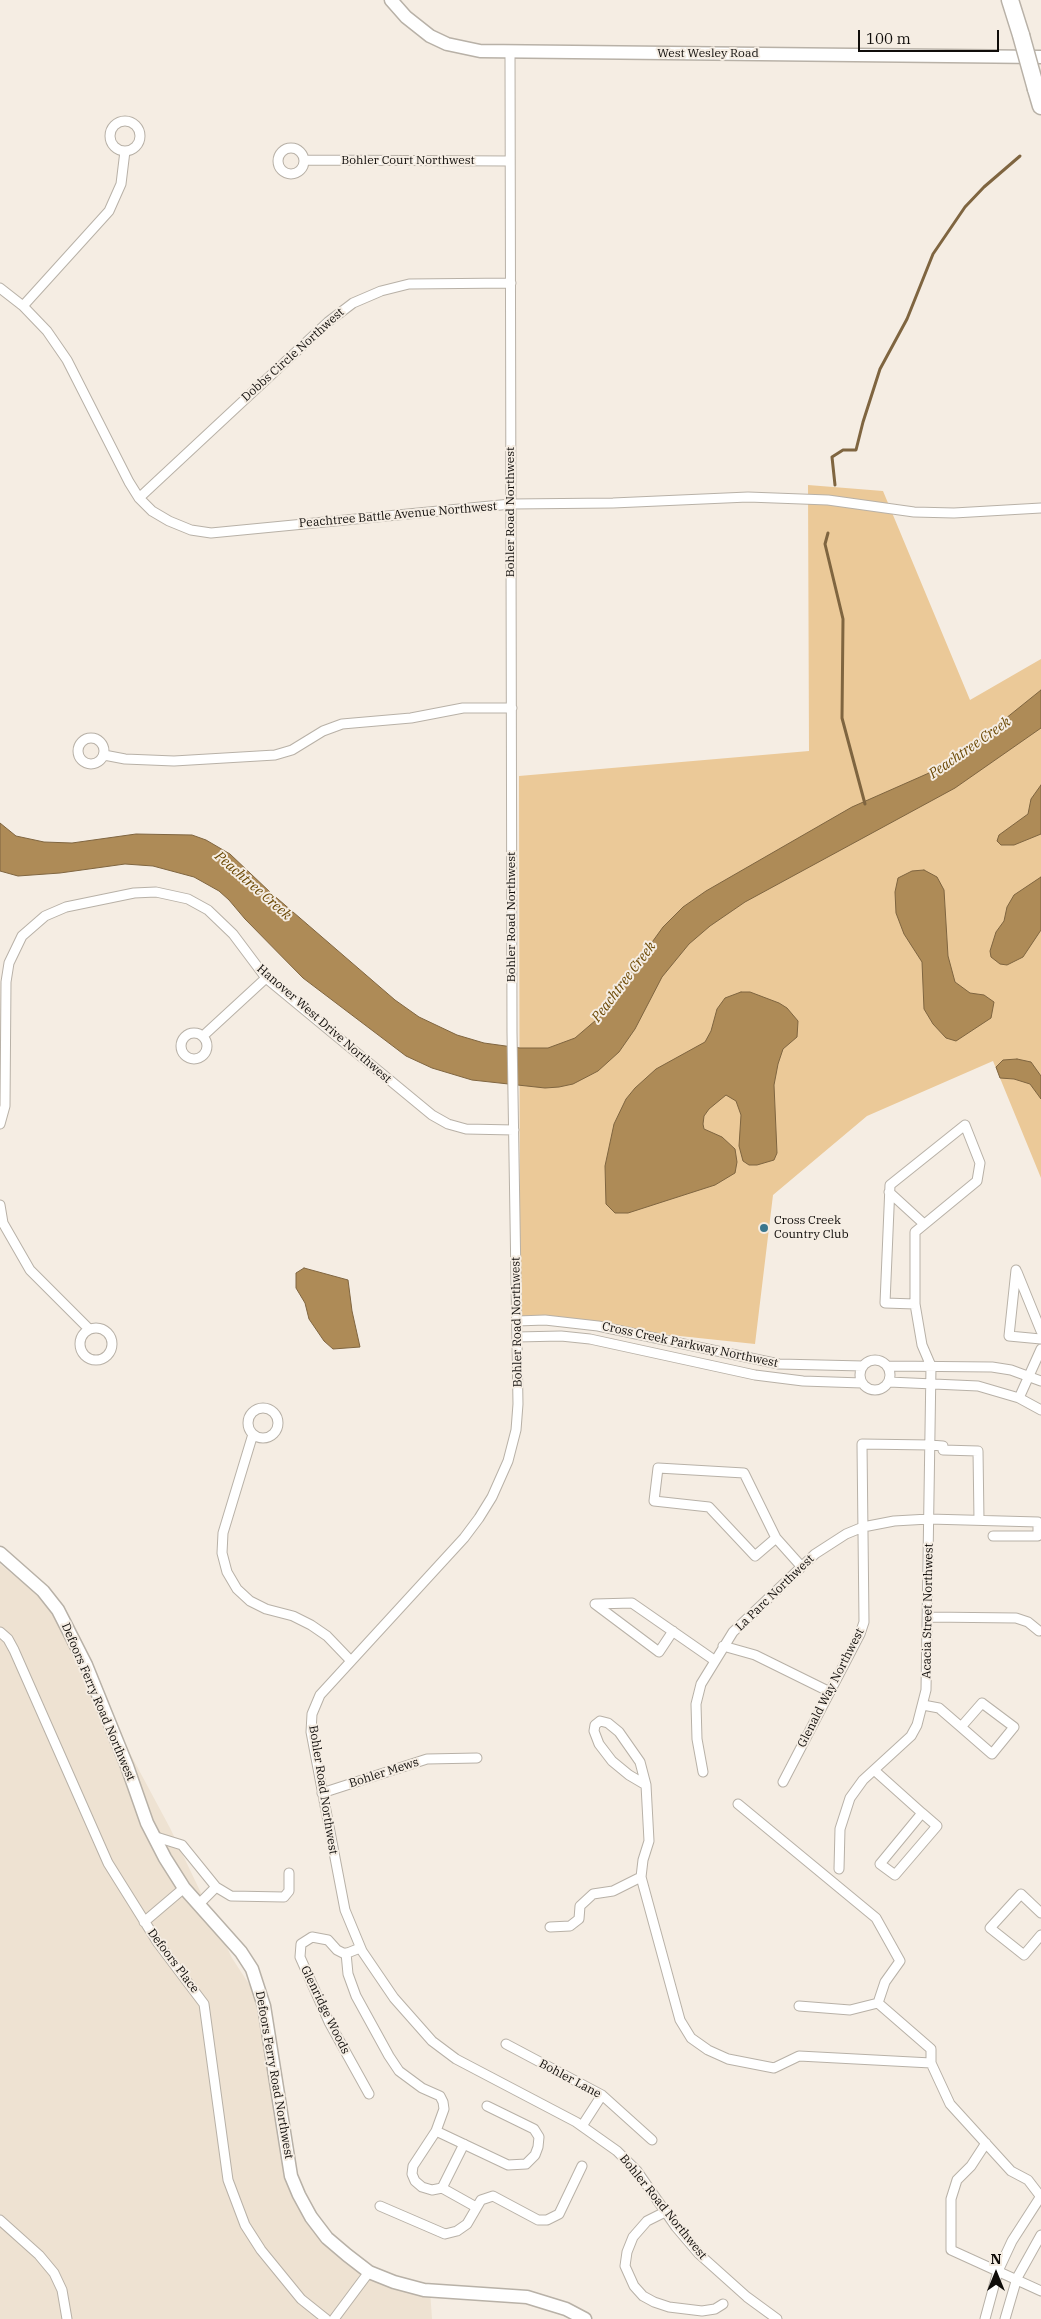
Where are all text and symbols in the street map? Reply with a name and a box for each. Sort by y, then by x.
scale bar [861,20,1002,52]
text: 100 m [866,29,911,48]
street label: West Wesley Road [657,47,759,61]
street label: Bohler Court Northwest [341,154,475,168]
street label: Dobbs Circle Northwest [239,305,347,405]
street label: Bohler Road Northwest [504,447,518,577]
street label: Peachtree Battle Avenue Northwest [298,499,498,531]
water label: Peachtree Creek [926,714,1014,782]
water label: Peachtree Creek [211,848,295,924]
street label: Bohler Road Northwest [505,852,519,982]
water label: Peachtree Creek [588,939,660,1025]
street label: Hanover West Drive Northwest [254,962,394,1086]
place label: Cross Creek Country Club [774,1214,849,1242]
marker: Cross Creek Country Club [758,1222,770,1234]
street label: Bohler Road Northwest [509,1257,525,1387]
street label: Cross Creek Parkway Northwest [601,1319,779,1371]
street label: Acacia Street Northwest [920,1543,936,1679]
street label: La Parc Northwest [733,1552,817,1634]
street label: Defoors Ferry Road Northwest [58,1621,138,1783]
street label: Glenald Way Northwest [795,1626,867,1750]
street label: Bohler Road Northwest [306,1724,340,1856]
street label: Bohler Mews [347,1755,421,1791]
street label: Defoors Place [144,1926,202,1996]
street label: Glenridge Woods [297,1964,353,2056]
street label: Defoors Ferry Road Northwest [252,1990,296,2160]
street label: Bohler Lane [537,2057,603,2101]
street label: Bohler Road Northwest [616,2152,710,2262]
north arrow [971,2249,1021,2299]
text: N [990,2250,1002,2268]

